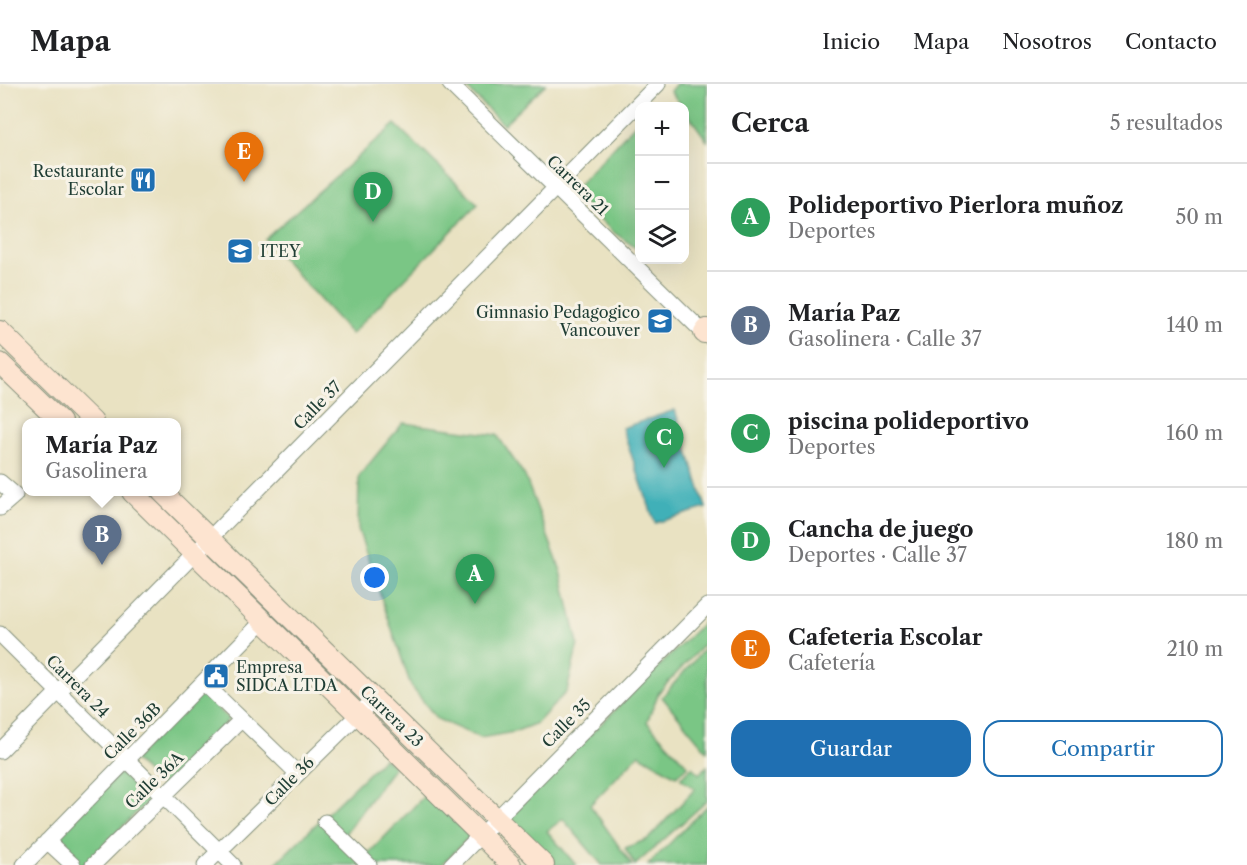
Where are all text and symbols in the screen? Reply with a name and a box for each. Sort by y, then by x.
text: Mapa [30,24,111,58]
text: Inicio [822,29,880,54]
text: Mapa [913,29,969,54]
text: Nosotros [1002,29,1092,54]
text: Contacto [1125,29,1217,54]
map controls [635,102,689,264]
button: + [635,102,689,156]
text: Cerca [731,107,809,139]
text: 5 resultados [1110,111,1223,135]
pin: E [224,132,264,182]
street label: Carrera 21 [543,151,613,220]
button: − [635,156,689,210]
place label: Restaurante Escolar [33,161,124,199]
restaurant icon: Restaurante Escolar [128,165,158,195]
pin: D [354,172,392,222]
text: Polideportivo Pierlora muñoz [788,192,1124,219]
text: A [743,205,758,229]
text: 50 m [1176,205,1223,229]
button: layers [635,210,689,264]
text: Deportes [788,219,875,243]
school or university icon: ITEY [225,236,255,266]
place label: ITEY [260,241,301,261]
text: María Paz [788,300,900,327]
place label: Gimnasio Pedagogico Vancouver [476,302,640,340]
school or university icon: Gimnasio Pedagogico Vancouver [645,306,675,336]
text: B [743,313,758,337]
text: 140 m [1166,313,1223,337]
text: Gasolinera · Calle 37 [788,327,982,351]
street label: Calle 37 [289,376,345,434]
text: piscina polideportivo [788,408,1029,435]
popup [22,418,181,496]
pin: C [644,418,684,468]
text: C [742,421,759,445]
text: 160 m [1166,421,1223,445]
text: María Paz [45,432,158,459]
text: Deportes [788,435,875,459]
text: Gasolinera [45,459,148,483]
pin: B [82,516,122,565]
text: Cancha de juego [788,516,974,543]
text: D [742,529,759,553]
text: 180 m [1166,529,1223,553]
text: Deportes · Calle 37 [788,543,967,567]
pin: A [456,554,494,604]
your location [360,563,389,592]
text: Cafeteria Escolar [788,624,983,651]
text: E [743,637,758,661]
text: 210 m [1166,637,1223,661]
street label: Carrera 24 [42,650,114,722]
text: Cafetería [788,651,875,675]
place label: Empresa SIDCA LTDA [236,657,339,695]
public building icon: Empresa SIDCA LTDA [201,661,231,691]
street label: Carrera 23 [356,681,428,751]
street label: Calle 35 [537,694,595,752]
street label: Calle 36B [99,698,165,764]
button: Guardar [731,720,971,777]
button: Compartir [983,720,1223,777]
street label: Calle 36A [121,746,188,813]
street label: Calle 36 [260,752,318,810]

